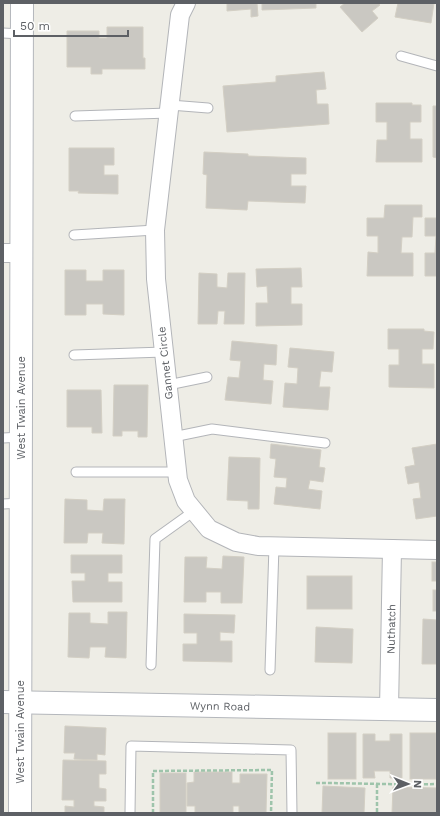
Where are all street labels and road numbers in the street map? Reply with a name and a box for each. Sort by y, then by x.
street label: Gannet Circle [155,326,176,400]
street label: West Twain Avenue [15,356,28,460]
street label: Nuthatch [385,604,398,654]
street label: West Twain Avenue [14,680,27,784]
street label: Wynn Road [190,699,250,714]

